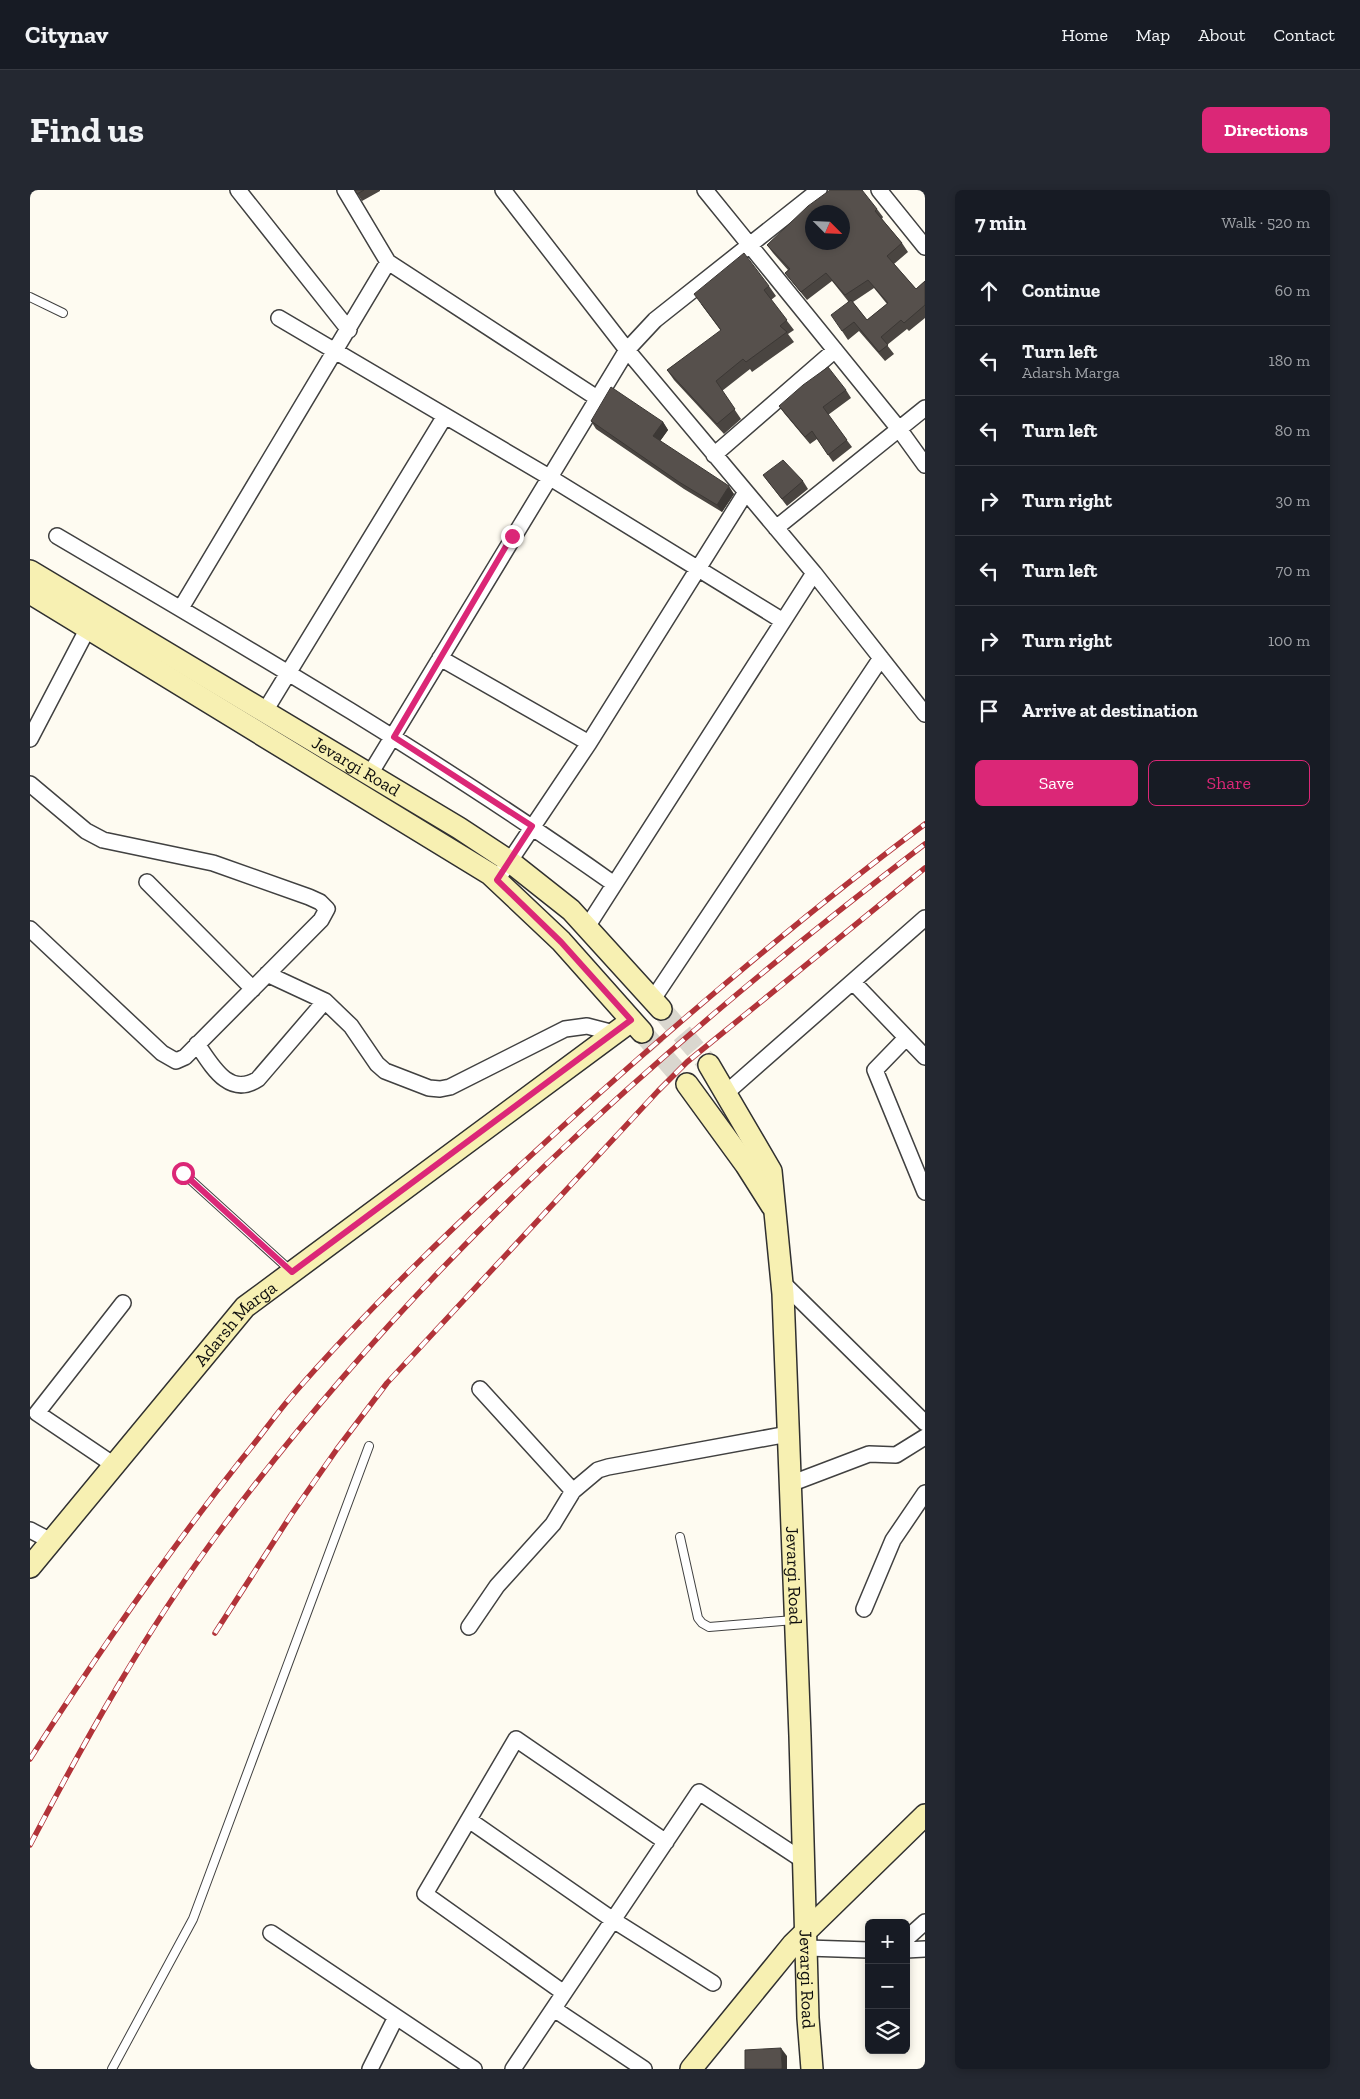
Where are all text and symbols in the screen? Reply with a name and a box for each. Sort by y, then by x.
text: Citynav [25,20,108,49]
text: Home [1061,24,1108,46]
text: Map [1136,24,1170,46]
text: About [1198,24,1245,46]
text: Contact [1273,24,1335,46]
button: Directions [1202,107,1330,153]
text: Find us [30,109,144,151]
north arrow [805,205,850,250]
text: 7 min [975,210,1026,235]
text: Walk · 520 m [1222,213,1310,232]
icon: ahead [975,277,1003,305]
text: Continue [1022,279,1100,302]
text: 60 m [1275,281,1310,300]
text: Turn left [1022,340,1097,363]
icon: left [975,347,1003,375]
text: 180 m [1269,351,1310,370]
text: Adarsh Marga [1022,363,1120,382]
icon: left [975,417,1003,445]
text: Turn left [1022,419,1097,442]
text: 80 m [1275,421,1310,440]
icon: right [975,487,1003,515]
text: Turn right [1022,489,1112,512]
text: 30 m [1276,491,1310,510]
route end [501,525,524,548]
icon: left [975,557,1003,585]
text: Turn left [1022,559,1097,582]
text: 70 m [1276,561,1310,580]
icon: right [975,627,1003,655]
text: Turn right [1022,629,1112,652]
text: 100 m [1268,631,1310,650]
icon: arrive [975,697,1003,725]
text: Arrive at destination [1022,699,1198,722]
street label: Jevargi Road [308,731,404,801]
button: Save [975,760,1138,806]
button: Share [1148,760,1310,806]
route start [172,1162,195,1185]
street label: Adarsh Marga [190,1276,281,1371]
street label: Jevargi Road [781,1525,807,1625]
map controls [865,1919,910,2054]
button: + [865,1919,910,1964]
street label: Jevargi Road [794,1929,820,2030]
button: − [865,1964,910,2009]
button: layers [865,2009,910,2054]

